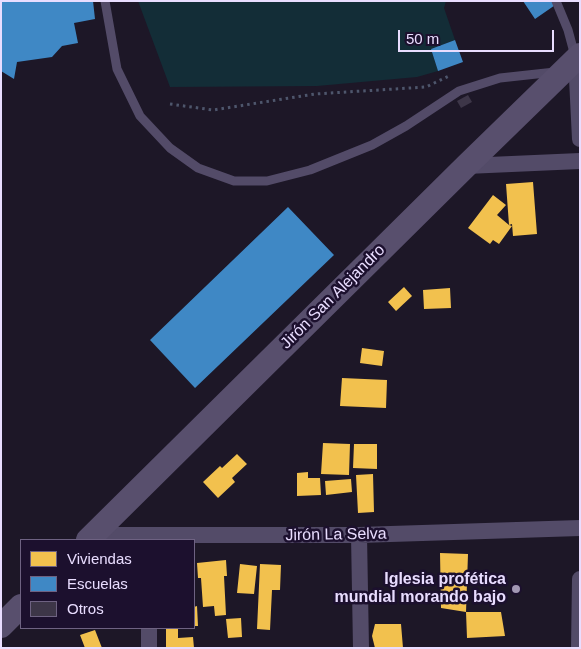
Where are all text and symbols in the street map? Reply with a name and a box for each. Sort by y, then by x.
scale bar [401,20,557,52]
text: 50 m [406,30,439,47]
street label: Jirón San Alejandro [277,241,389,353]
street label: Jirón La Selva [285,525,387,545]
legend [20,539,195,629]
text: Viviendas [67,550,132,567]
place label: Iglesia profética mundial morando bajo [334,570,506,608]
text: Escuelas [67,575,128,592]
marker: Iglesia profética mundial morando bajo [510,583,522,595]
text: Otros [67,600,104,617]

